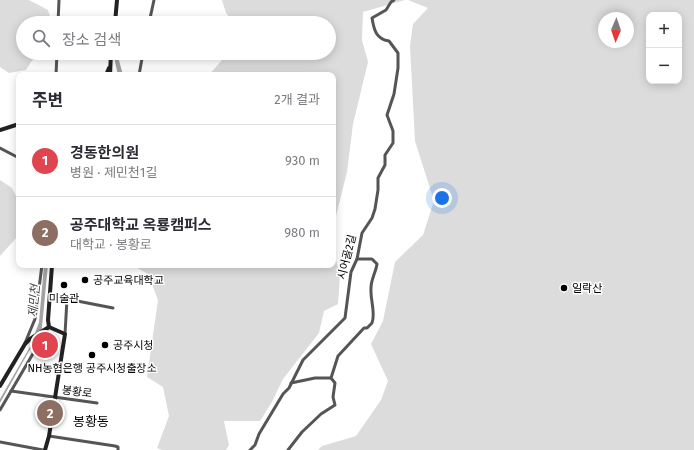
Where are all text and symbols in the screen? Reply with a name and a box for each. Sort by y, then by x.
north arrow [598,12,634,48]
map controls [646,12,682,84]
button: + [646,12,682,48]
search box [16,16,336,60]
icon: search [30,27,52,49]
text: 장소 검색 [62,31,121,49]
button: − [646,48,682,84]
text: 주변 [32,90,63,111]
text: 2개 결과 [274,92,320,107]
text: 경동한의원 [70,144,139,162]
text: 1 [42,153,48,168]
text: 930 m [285,153,320,168]
text: 병원 · 제민천1길 [70,165,157,180]
your location [432,188,452,208]
text: 공주대학교 옥룡캠퍼스 [70,216,212,234]
text: 2 [42,225,48,240]
text: 980 m [284,225,320,240]
street label: 시어골2길 [335,233,359,281]
text: 대학교 · 봉황로 [70,237,152,252]
place label: 공주교육대학교 [93,274,164,287]
marker: 공주교육대학교 [80,275,90,285]
marker: 미술관 [59,280,69,290]
water label: 제민천 [26,282,43,318]
place label: 일락산 [572,282,602,295]
marker: 일락산 [559,283,569,293]
place label: 미술관 [49,292,79,305]
pin: 1 [32,330,58,360]
place label: 공주시청 [113,339,153,352]
marker: 공주시청 [100,340,110,350]
marker: NH농협은행 공주시청출장소 [87,350,97,360]
place label: NH농협은행 공주시청출장소 [27,362,157,375]
street label: 봉황로 [61,384,93,400]
pin: 2 [37,398,63,428]
district label: 봉황동 [73,414,109,429]

